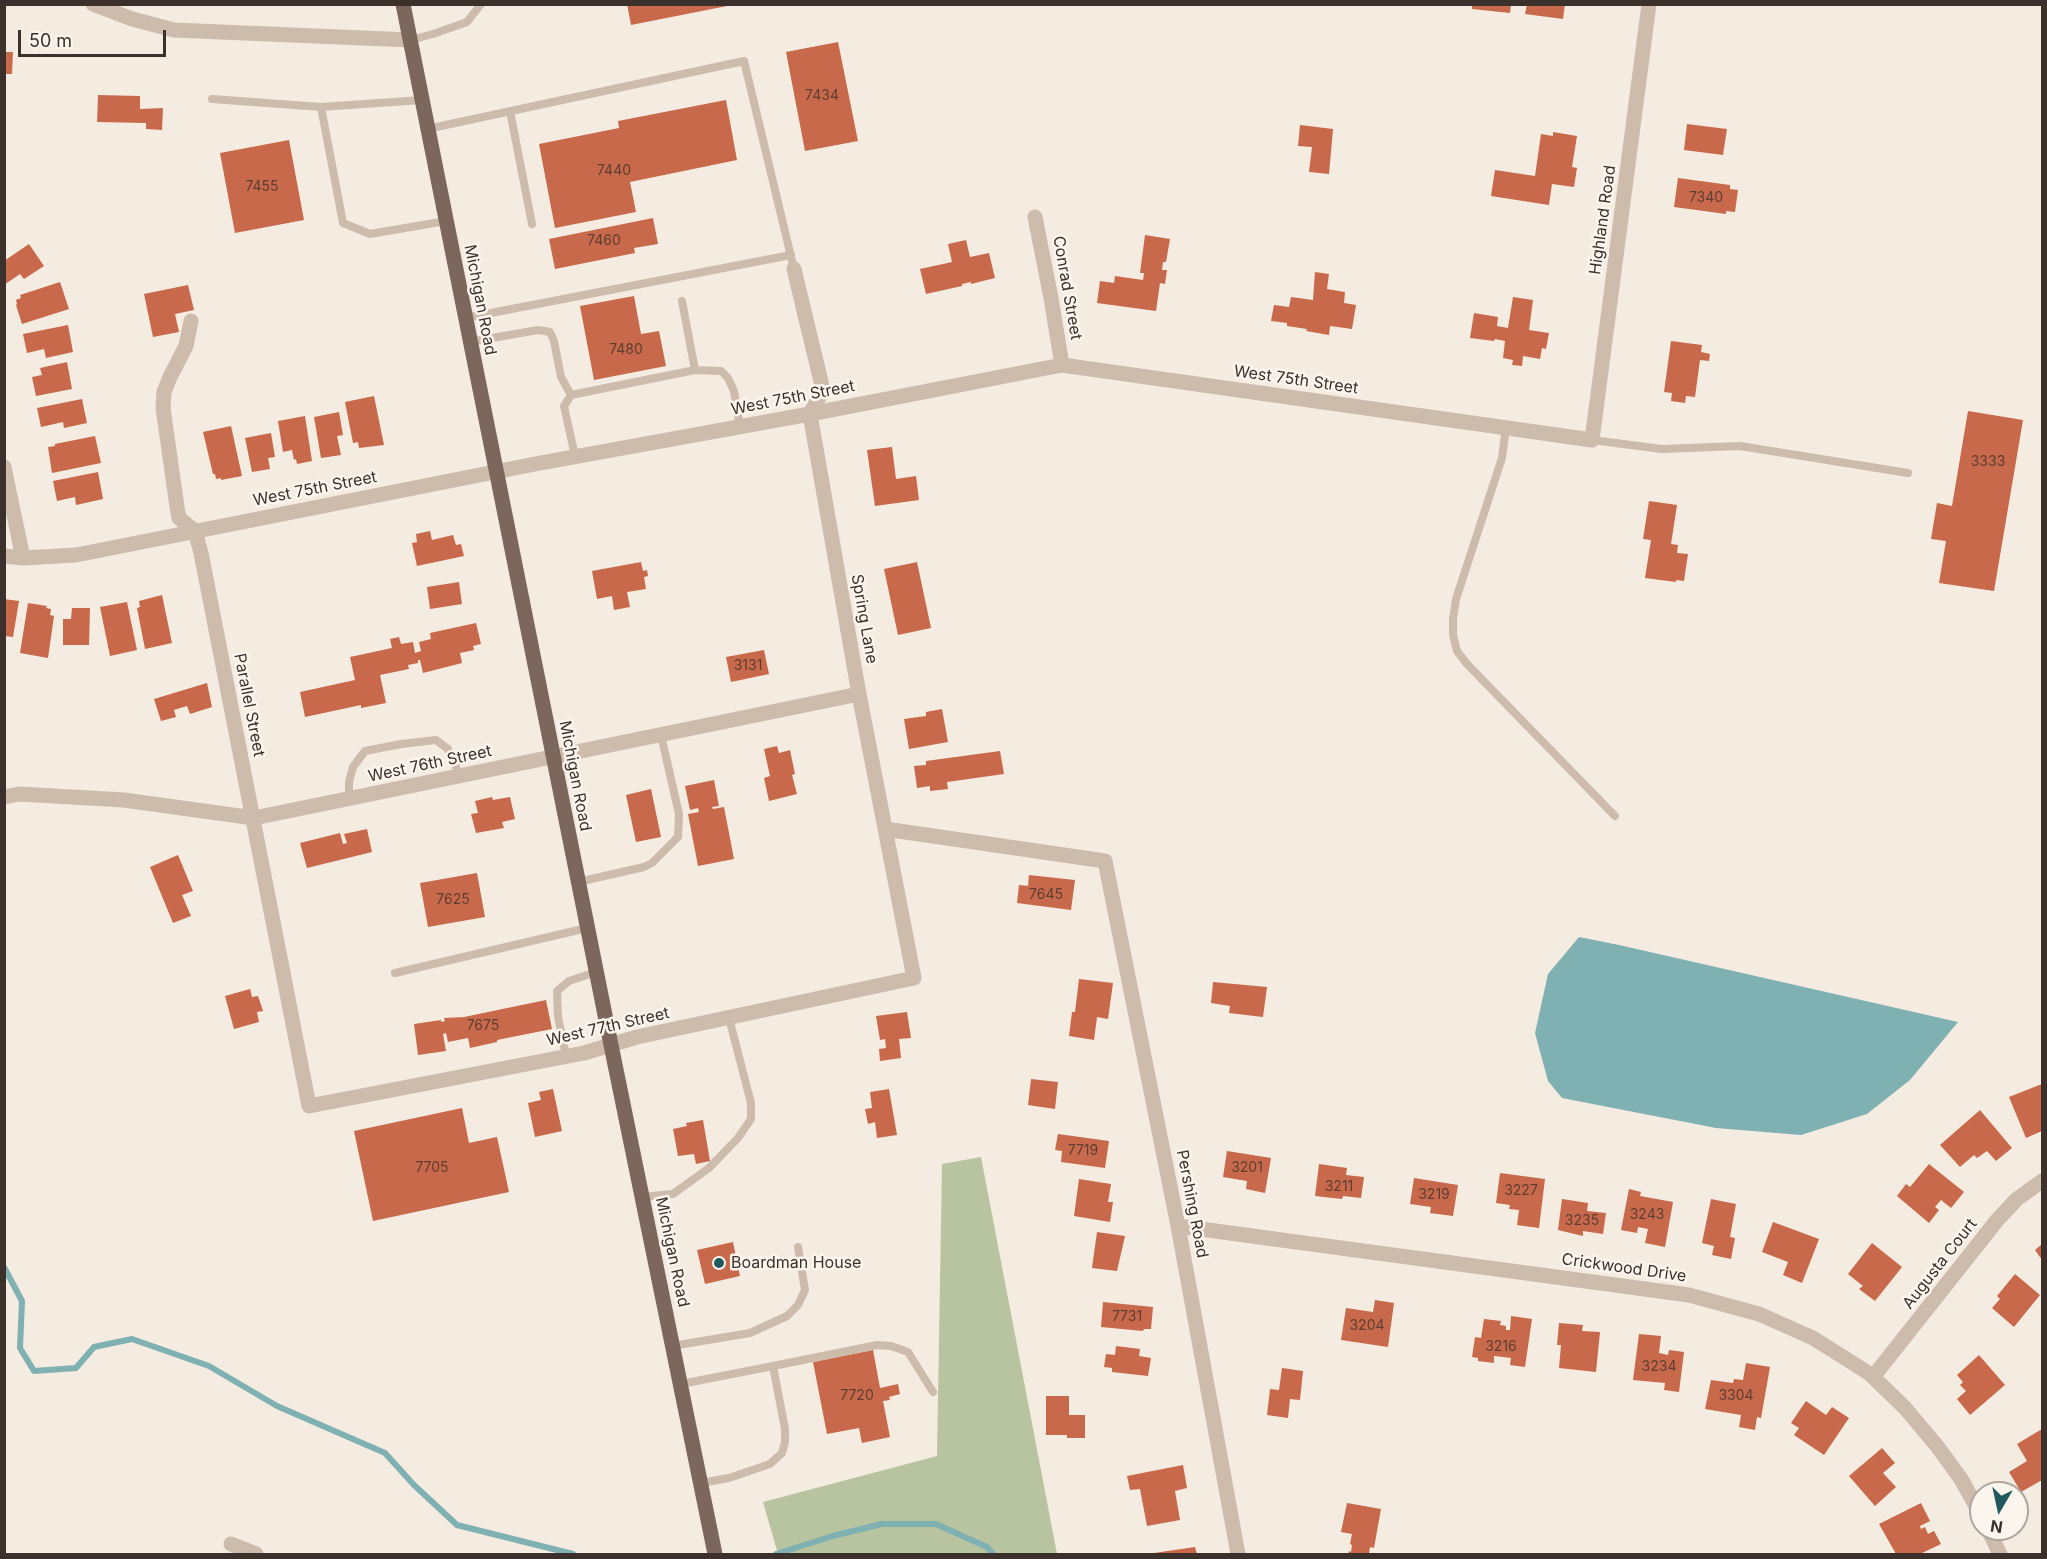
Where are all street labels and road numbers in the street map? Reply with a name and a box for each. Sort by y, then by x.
street label: Highland Road [1586,164,1620,276]
street label: Conrad Street [1048,235,1086,341]
street label: Michigan Road [460,243,500,357]
street label: West 75th Street [1233,362,1359,398]
street label: West 75th Street [730,377,856,419]
street label: West 75th Street [252,468,378,510]
street label: Spring Lane [847,573,881,665]
street label: Parallel Street [230,652,268,758]
street label: Michigan Road [555,719,595,833]
street label: West 76th Street [367,742,493,786]
street label: West 77th Street [545,1004,671,1050]
street label: Pershing Road [1172,1148,1212,1260]
street label: Michigan Road [651,1195,693,1309]
street label: Augusta Court [1899,1215,1981,1313]
street label: Crickwood Drive [1560,1250,1688,1286]

